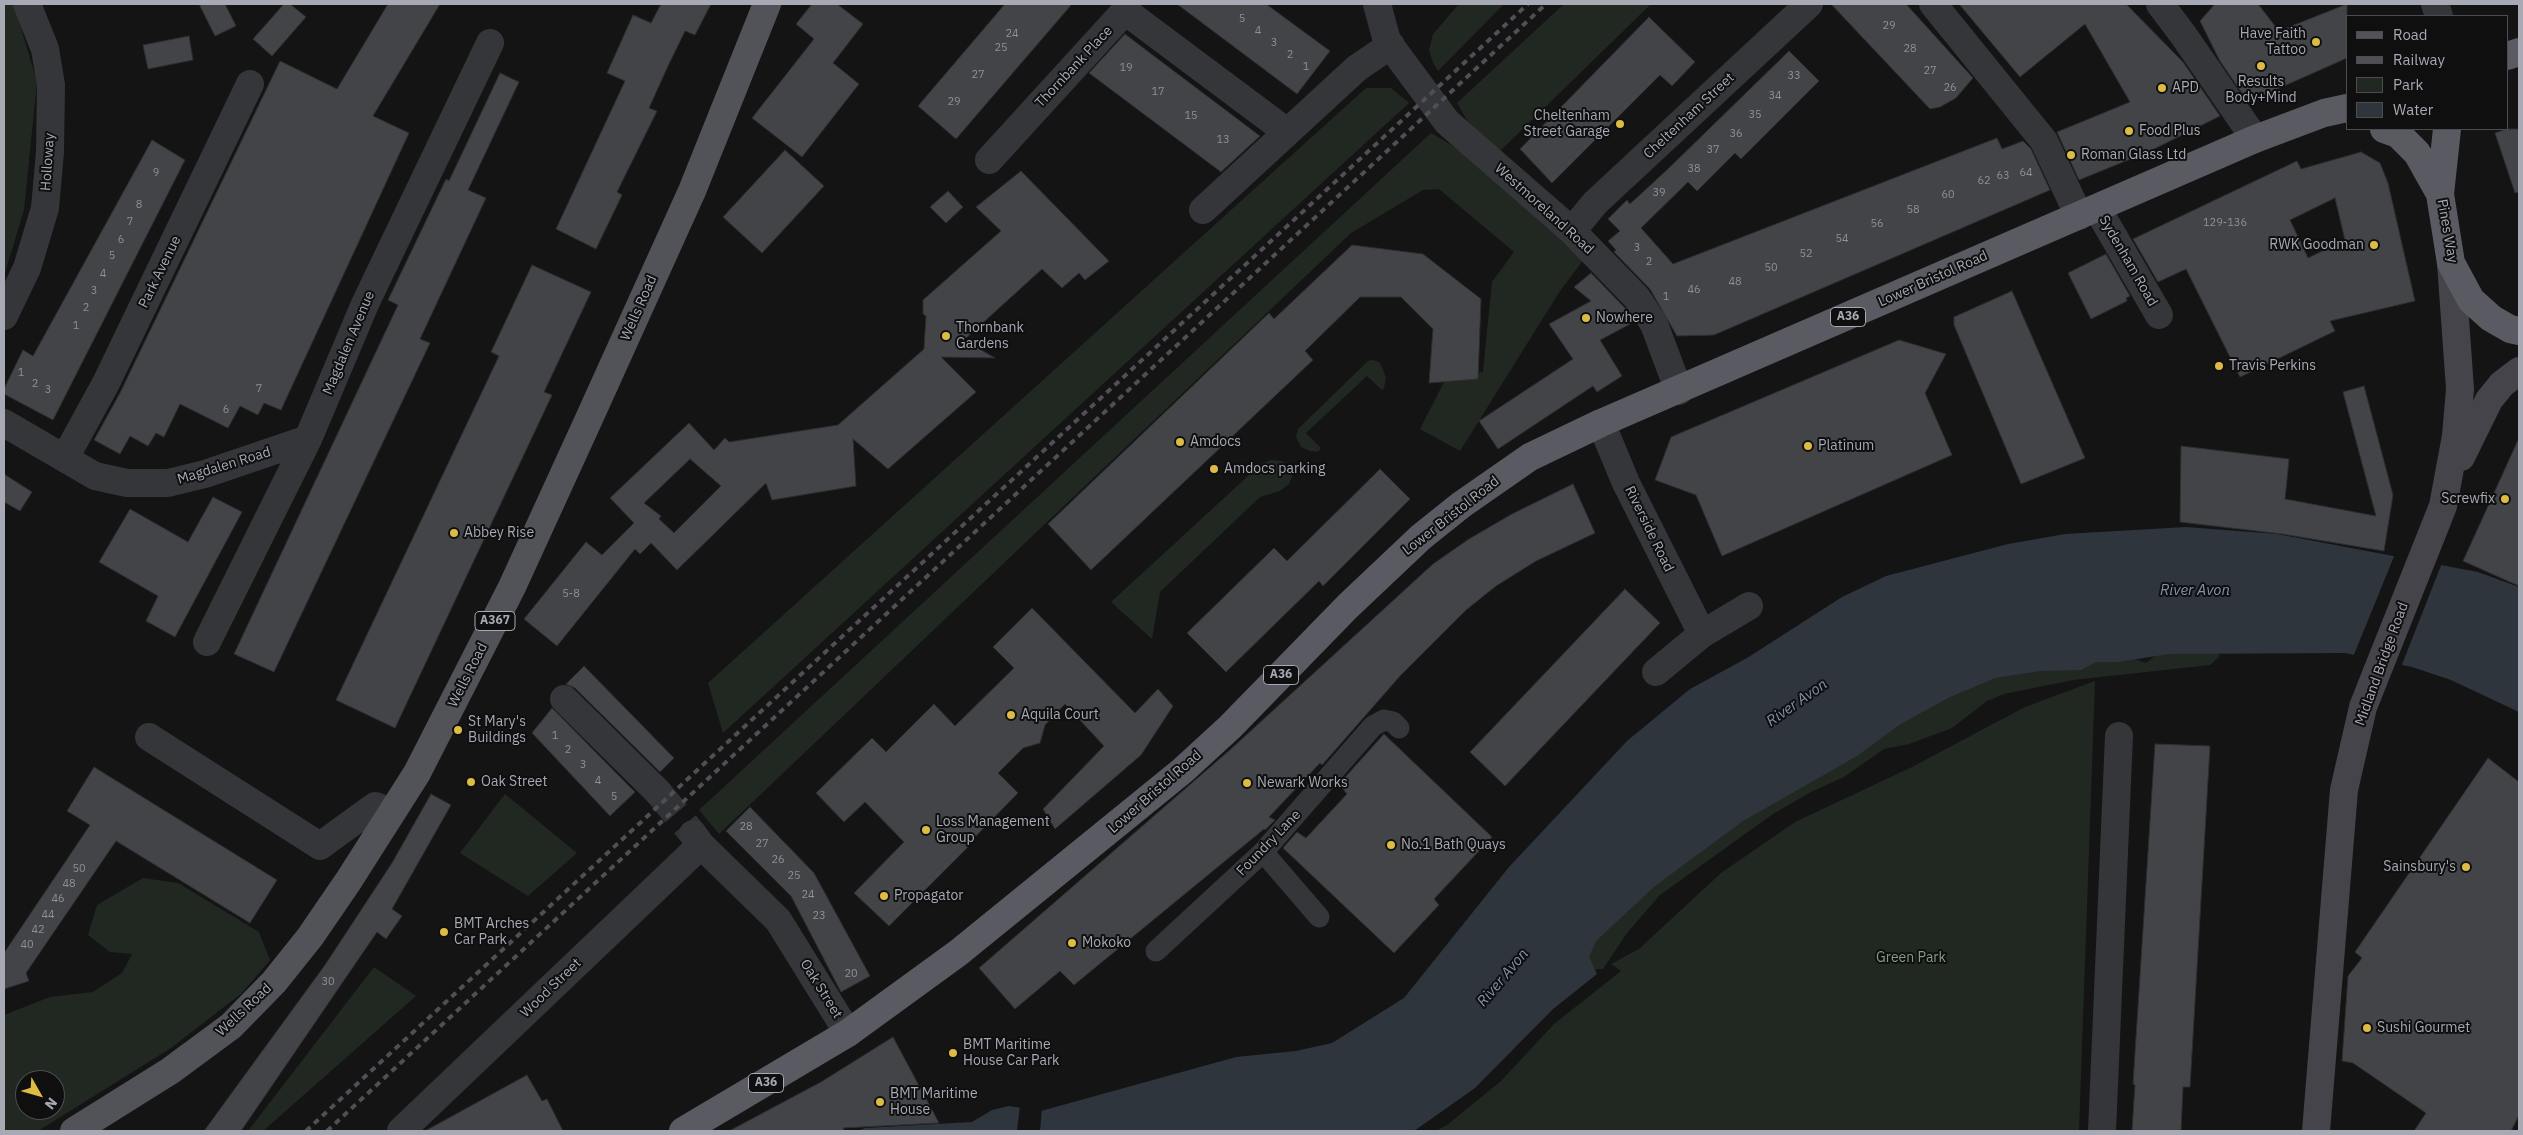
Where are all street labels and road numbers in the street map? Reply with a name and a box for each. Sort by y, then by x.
street label: Thornbank Place [1032,23,1116,111]
street label: Cheltenham Street [1640,70,1738,162]
street label: Holloway [38,132,58,192]
street label: Westmoreland Road [1491,160,1597,258]
street label: Pines Way [2433,198,2461,264]
street label: Sydenham Road [2095,213,2161,309]
street label: Park Avenue [135,233,185,311]
street label: Lower Bristol Road [1876,247,1990,311]
street label: Wells Road [617,273,661,343]
street label: Magdalen Avenue [320,289,378,397]
road number: A36 [1830,308,1866,326]
street label: Magdalen Road [175,444,273,488]
street label: Lower Bristol Road [1399,473,1503,559]
street label: Riverside Road [1621,483,1677,575]
street label: Midland Bridge Road [2352,600,2412,728]
road number: A367 [475,612,515,630]
street label: Wells Road [445,640,491,710]
road number: A36 [1264,666,1298,684]
street label: Lower Bristol Road [1105,747,1205,837]
street label: Foundry Lane [1233,807,1305,879]
street label: Wood Street [517,955,585,1021]
street label: Oak Street [796,956,846,1022]
street label: Wells Road [213,980,275,1040]
road number: A36 [748,1074,784,1092]

